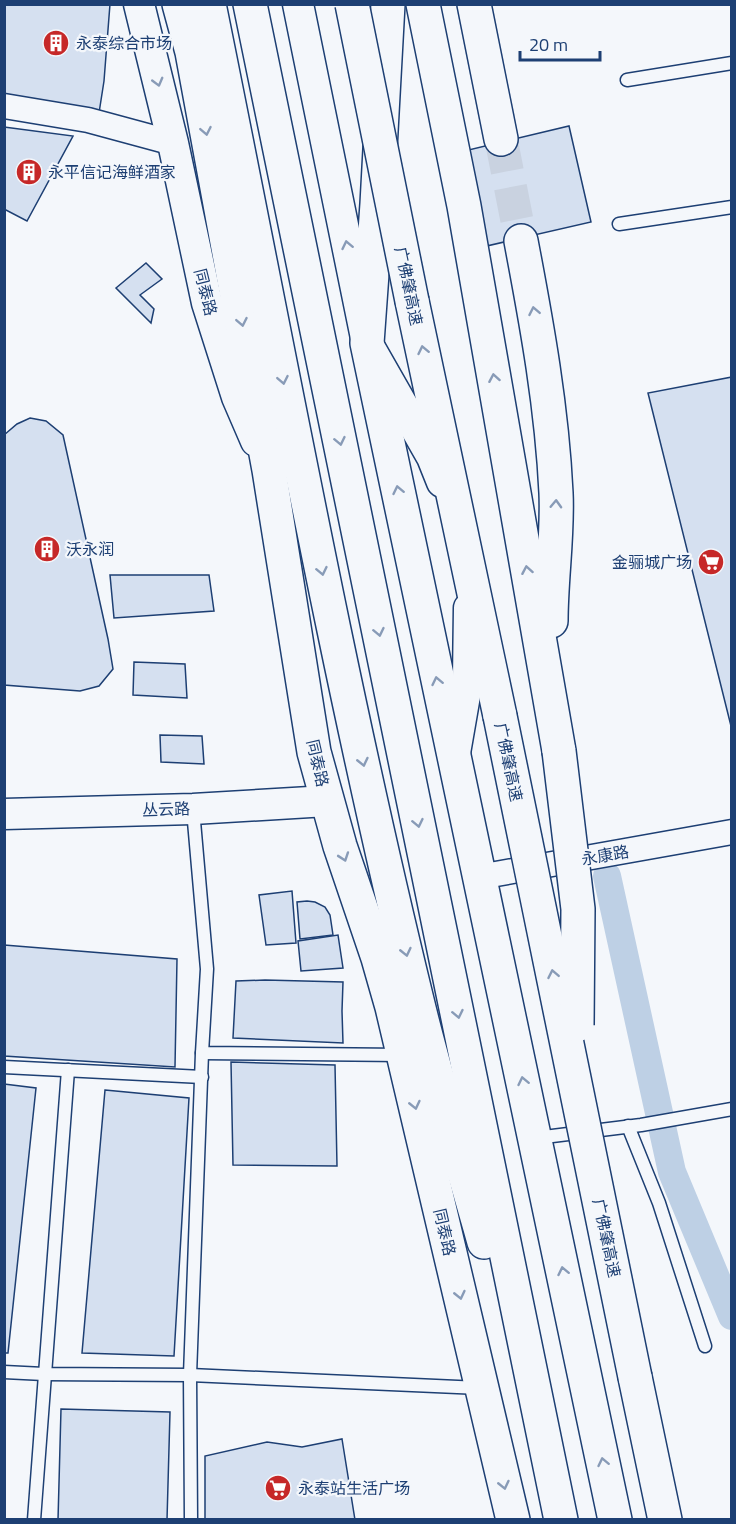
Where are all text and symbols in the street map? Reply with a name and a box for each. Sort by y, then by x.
scale bar [520,24,600,62]
building icon: 永泰综合市场 [41,28,71,58]
place label: 永泰综合市场 [76,31,172,55]
text: 20 m [529,31,568,58]
one-way arrow [151,76,163,86]
one-way arrow [199,125,212,135]
building icon: 永平信记海鲜酒家 [14,157,44,187]
place label: 永平信记海鲜酒家 [48,160,176,184]
one-way arrow [341,240,354,250]
street label: 广佛肇高速 [389,244,429,328]
street label: 同泰路 [189,266,223,318]
one-way arrow [528,306,541,316]
one-way arrow [235,317,248,327]
one-way arrow [417,346,430,356]
one-way arrow [488,373,500,382]
one-way arrow [276,375,289,385]
one-way arrow [333,436,346,446]
one-way arrow [392,486,405,496]
one-way arrow [549,500,562,509]
building icon: 沃永润 [32,534,62,564]
place label: 沃永润 [66,537,114,561]
supermarket icon: 金骊城广场 [696,547,726,577]
place label: 金骊城广场 [612,550,692,574]
one-way arrow [521,565,534,575]
one-way arrow [315,566,328,576]
one-way arrow [372,627,385,637]
one-way arrow [432,677,445,687]
street label: 广佛肇高速 [489,720,529,804]
street label: 同泰路 [301,737,335,789]
one-way arrow [356,757,369,767]
street label: 丛云路 [142,796,190,822]
one-way arrow [411,818,424,828]
street label: 永康路 [579,839,631,871]
one-way arrow [337,851,349,862]
one-way arrow [399,947,412,957]
one-way arrow [547,969,560,979]
one-way arrow [451,1009,464,1019]
one-way arrow [517,1076,530,1086]
one-way arrow [408,1100,421,1110]
street label: 广佛肇高速 [587,1196,627,1280]
street label: 同泰路 [428,1206,462,1258]
one-way arrow [557,1267,570,1277]
one-way arrow [452,1290,465,1300]
one-way arrow [597,1458,610,1468]
supermarket icon: 永泰站生活广场 [263,1473,293,1503]
place label: 永泰站生活广场 [298,1476,410,1500]
one-way arrow [497,1479,510,1489]

